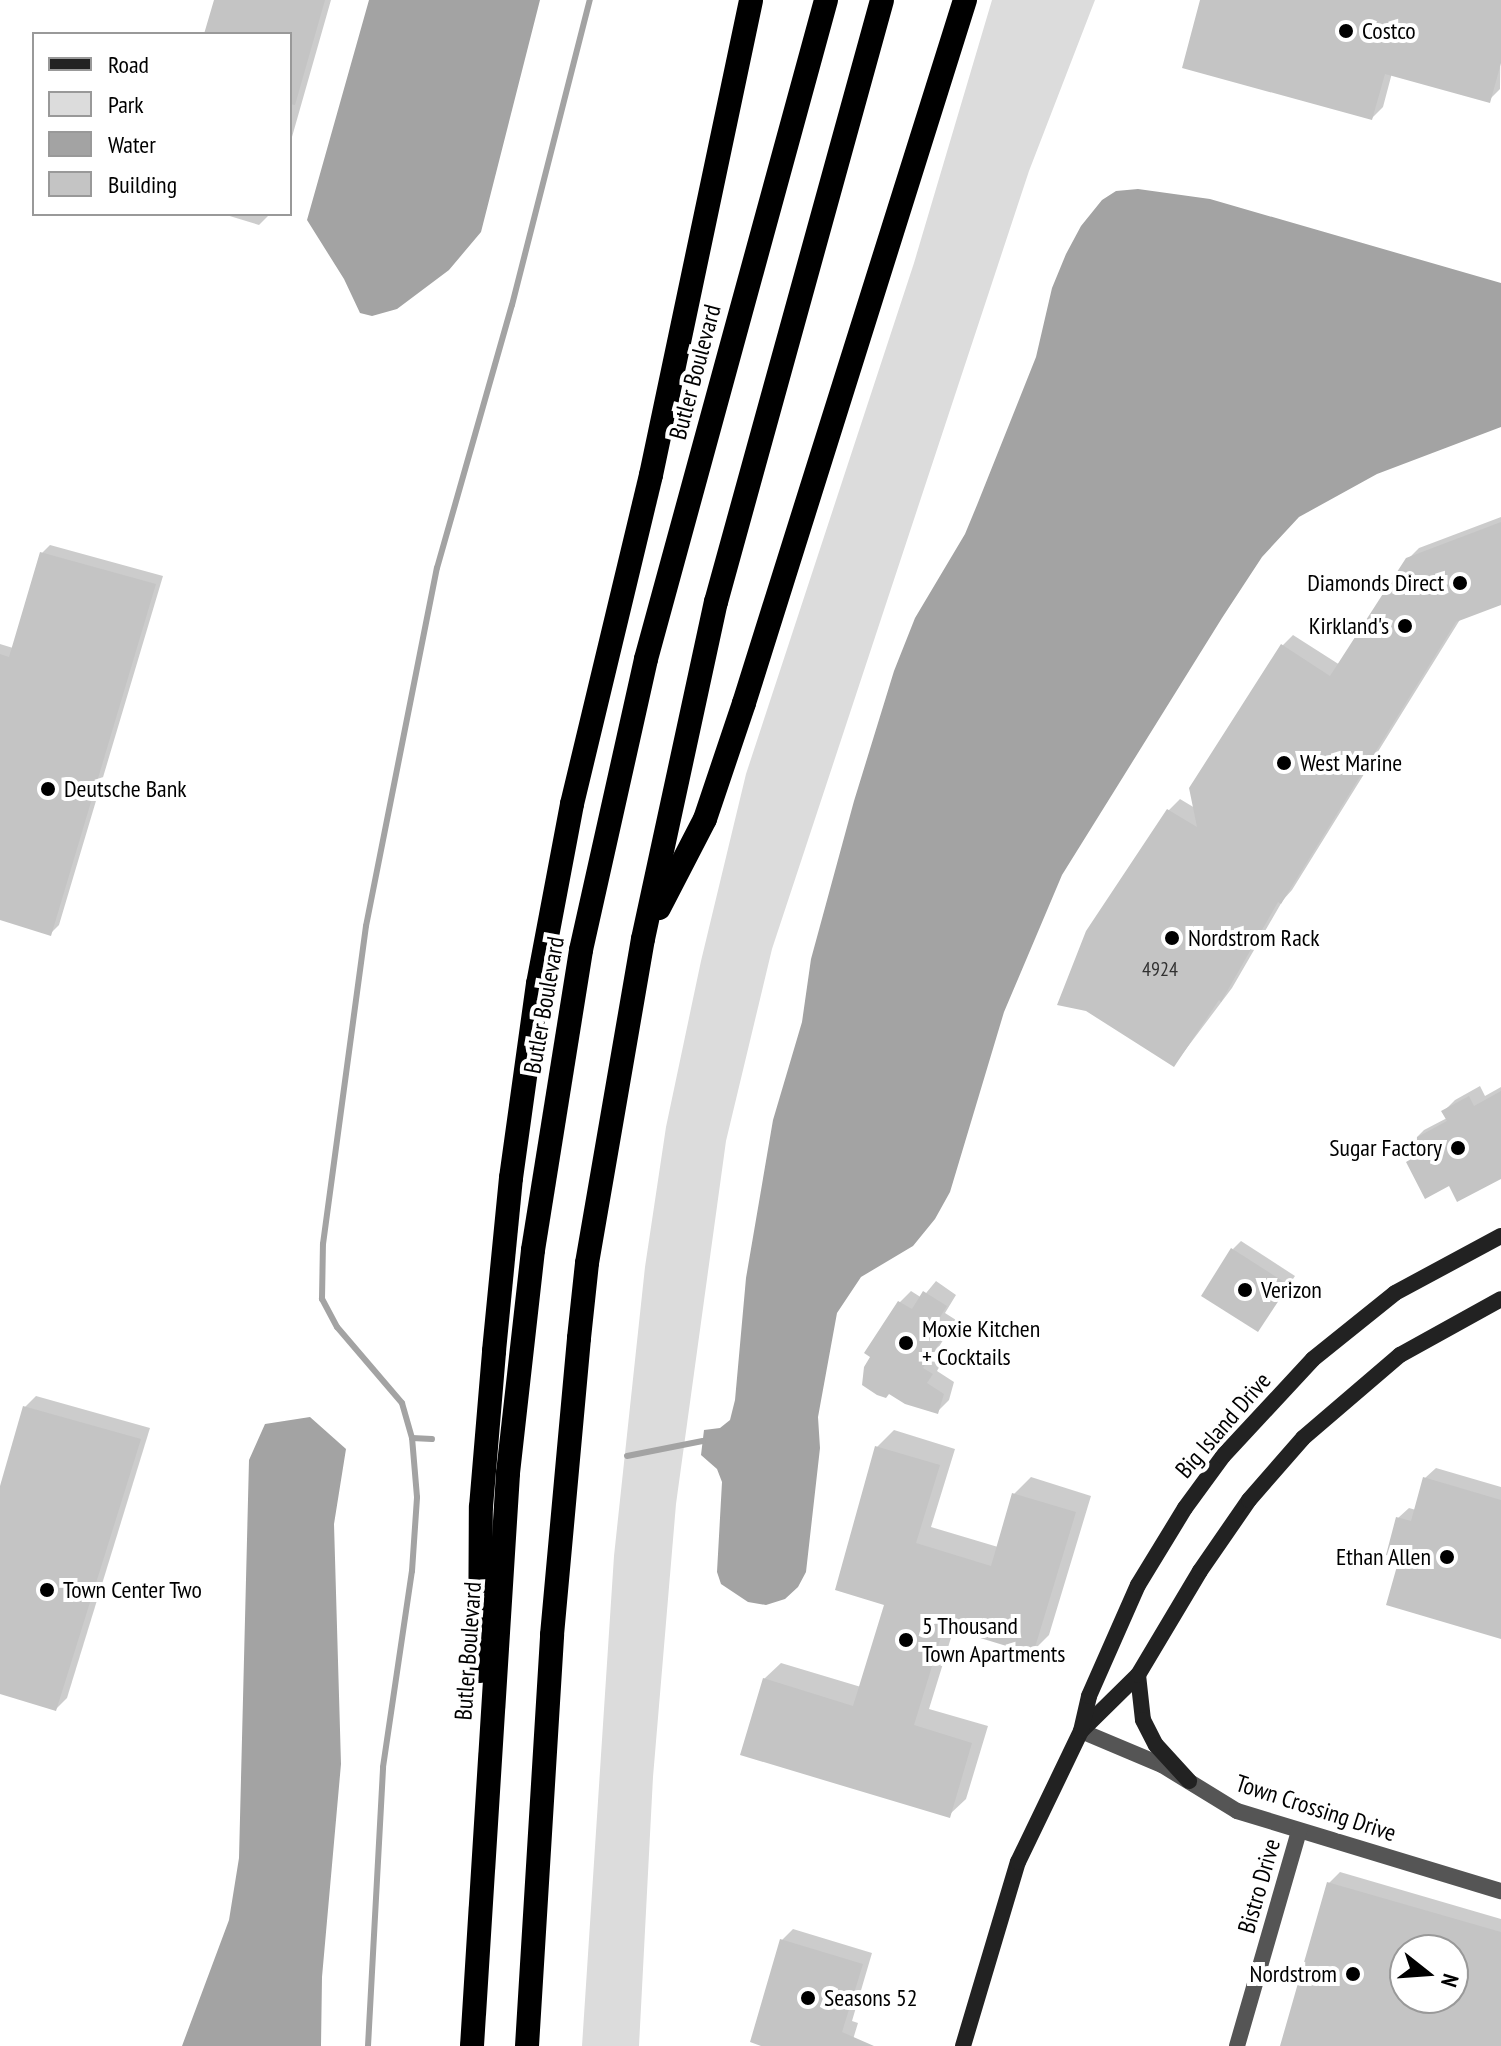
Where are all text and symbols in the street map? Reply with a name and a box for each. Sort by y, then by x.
place label: Costco [1362,17,1416,45]
marker: Costco [1337,22,1355,40]
legend [32,32,292,216]
text: Road [108,49,149,80]
text: Park [108,89,144,120]
text: Water [108,129,156,160]
text: Building [108,169,177,200]
street label: Butler Boulevard [663,301,727,443]
place label: Diamonds Direct [1307,569,1444,597]
marker: Diamonds Direct [1451,574,1469,592]
place label: Kirkland's [1309,612,1389,640]
marker: Kirkland's [1396,617,1414,635]
place label: West Marine [1300,749,1402,777]
marker: West Marine [1275,754,1293,772]
place label: Deutsche Bank [64,775,186,803]
marker: Deutsche Bank [39,780,57,798]
place label: Nordstrom Rack [1188,924,1320,952]
marker: Nordstrom Rack [1163,929,1181,947]
street label: Butler Boulevard [518,934,570,1076]
house number: 4924 [1142,957,1178,981]
place label: Sugar Factory [1329,1134,1442,1162]
marker: Sugar Factory [1449,1139,1467,1157]
place label: Verizon [1261,1276,1322,1304]
marker: Verizon [1236,1281,1254,1299]
place label: Moxie Kitchen + Cocktails [922,1315,1040,1371]
marker: Moxie Kitchen + Cocktails [897,1334,915,1352]
street label: Big Island Drive [1169,1366,1277,1484]
place label: Ethan Allen [1335,1543,1431,1571]
marker: Ethan Allen [1438,1548,1456,1566]
place label: Town Center Two [63,1576,203,1604]
marker: Town Center Two [38,1581,56,1599]
street label: Butler Boulevard [449,1581,487,1721]
place label: 5 Thousand Town Apartments [922,1612,1066,1668]
marker: 5 Thousand Town Apartments [897,1631,915,1649]
street label: Town Crossing Drive [1232,1769,1400,1847]
street label: Bistro Drive [1232,1835,1286,1937]
north arrow [1389,1934,1469,2014]
place label: Nordstrom [1249,1960,1337,1988]
marker: Nordstrom [1344,1965,1362,1983]
text: N [1435,1971,1465,1990]
place label: Seasons 52 [824,1984,918,2012]
marker: Seasons 52 [799,1989,817,2007]

